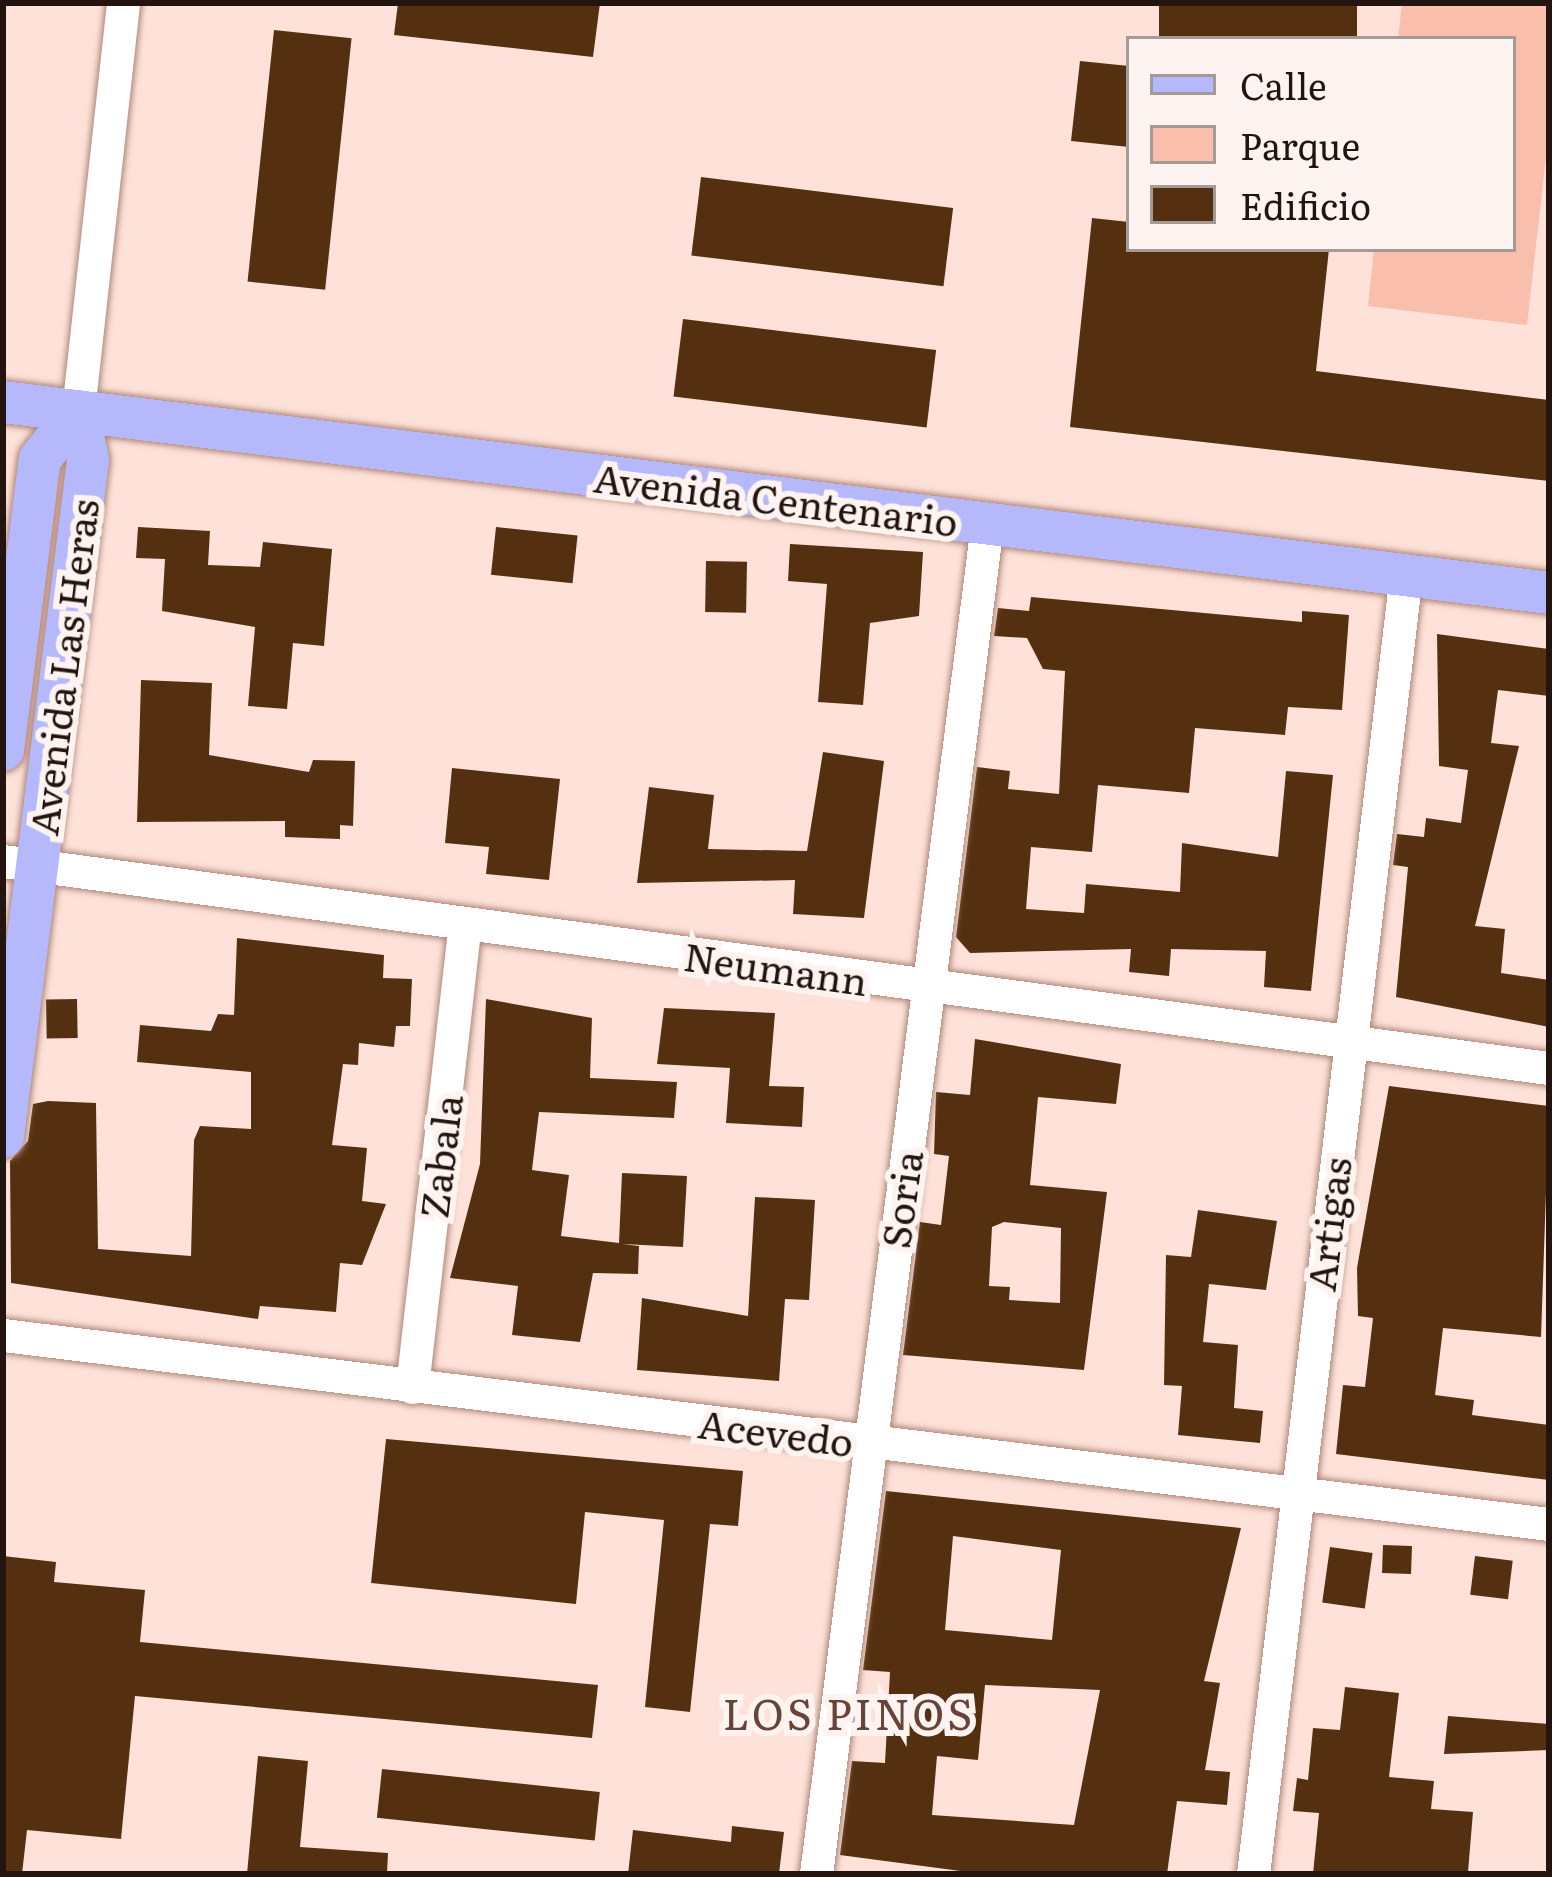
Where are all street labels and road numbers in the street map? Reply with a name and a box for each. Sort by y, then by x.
street label: Avenida Centenario [591,452,961,544]
street label: Avenida Las Heras [18,496,106,838]
street label: Neumann [681,931,871,1003]
street label: Zabala [408,1091,470,1221]
street label: Soria [870,1147,930,1251]
street label: Artigas [1296,1154,1358,1294]
street label: Acevedo [696,1398,856,1464]

